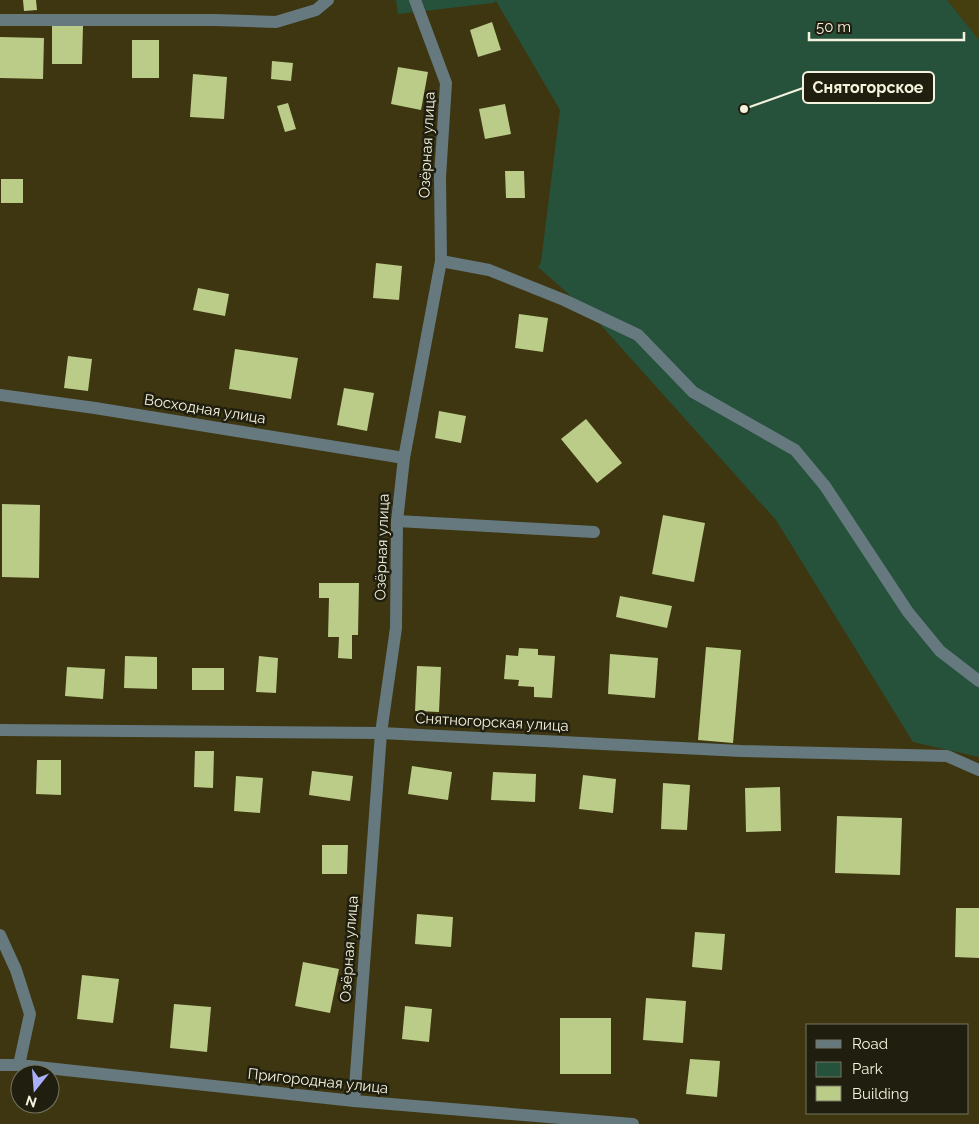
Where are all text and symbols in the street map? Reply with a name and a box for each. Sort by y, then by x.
scale bar [809,10,964,42]
text: 50 m [816,18,851,36]
callout: Снятогорское [803,72,934,103]
text: Снятогорское [813,78,924,97]
street label: Озёрная улица [415,91,439,199]
street label: Восходная улица [143,390,267,428]
street label: Озёрная улица [371,493,393,601]
street label: Снятногорская улица [415,709,569,735]
street label: Озёрная улица [336,895,362,1003]
legend [806,1024,969,1114]
text: Road [852,1035,888,1053]
text: Park [852,1060,883,1078]
north arrow [10,1064,60,1114]
street label: Пригородная улица [247,1065,389,1097]
text: Building [852,1085,909,1103]
text: N [24,1092,39,1111]

